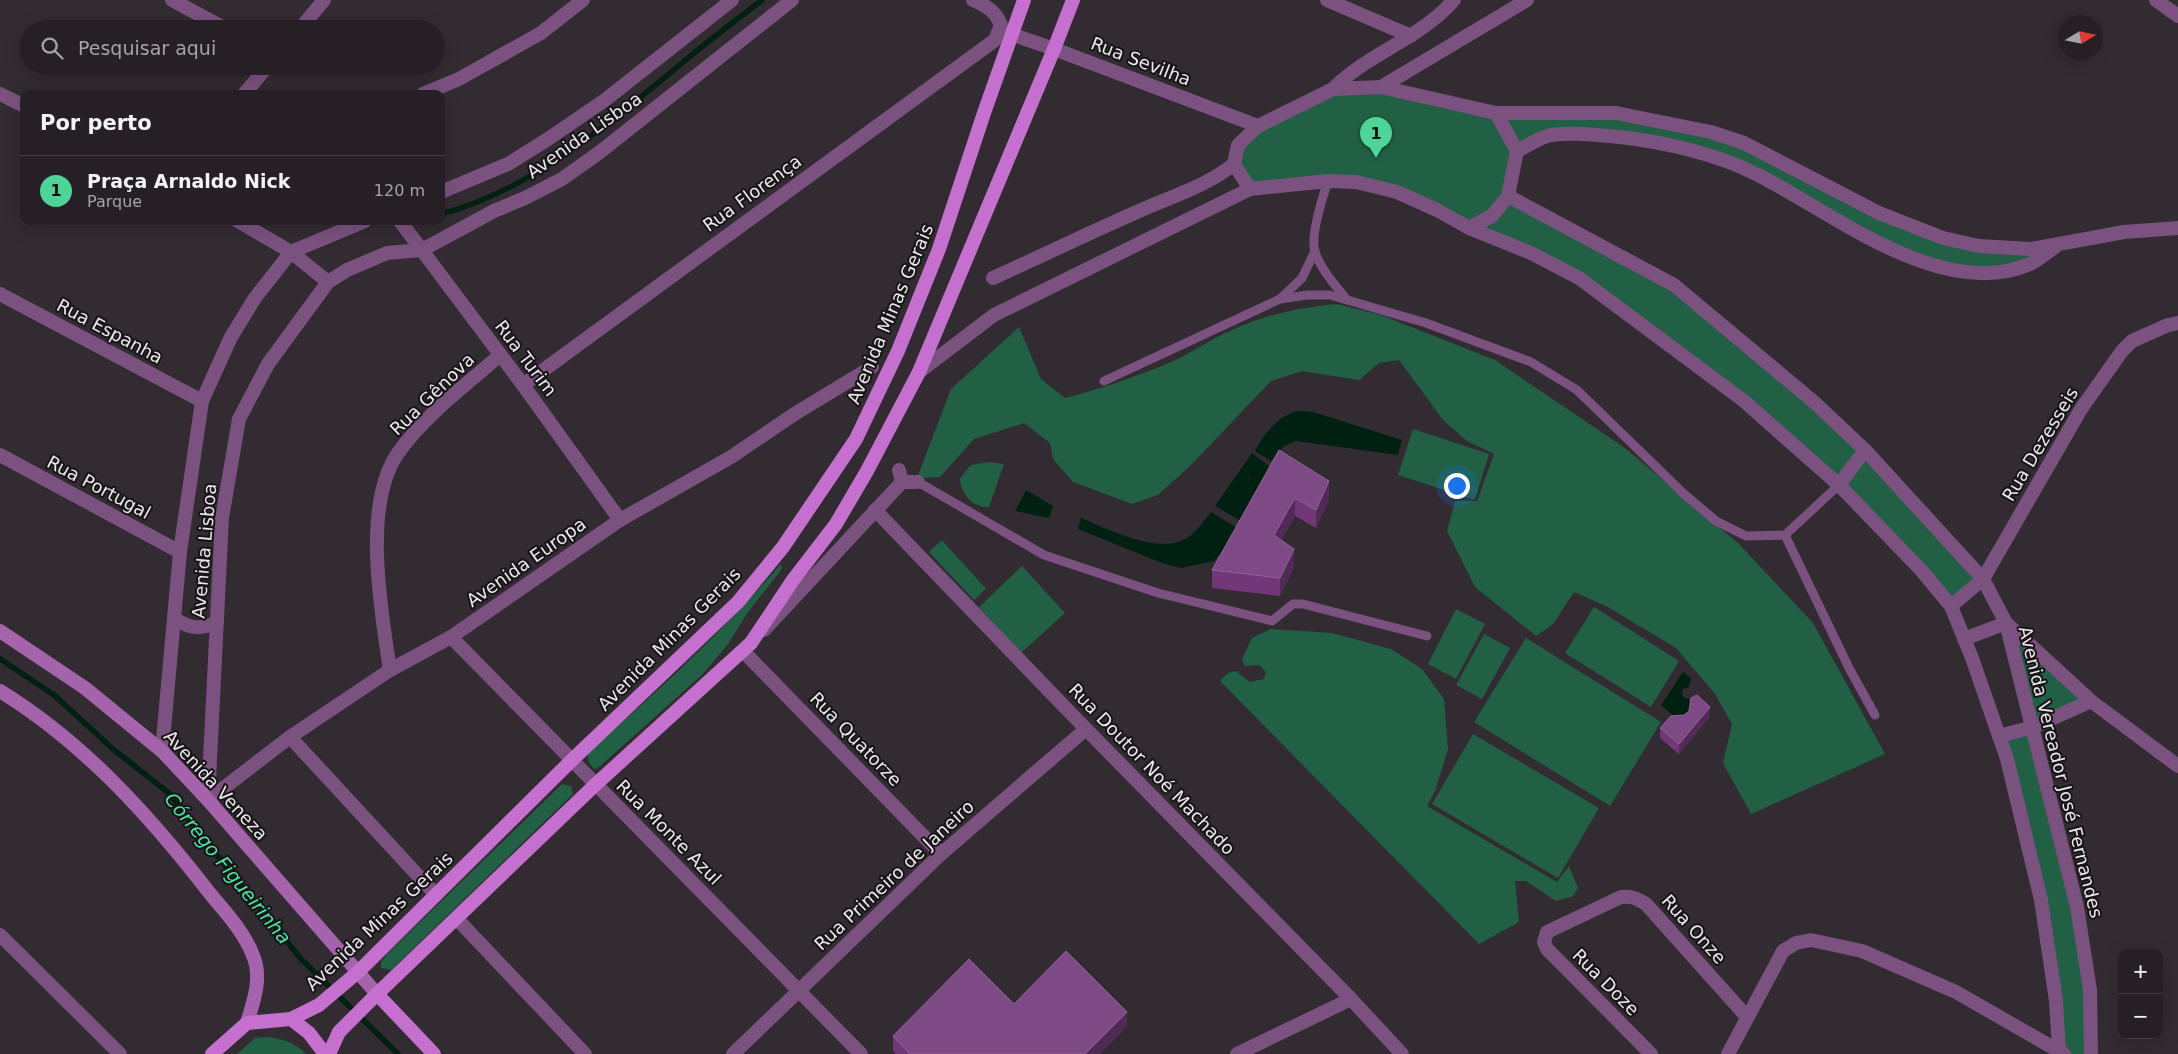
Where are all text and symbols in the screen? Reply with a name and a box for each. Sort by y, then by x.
north arrow [2058,15,2103,60]
search box [20,20,445,75]
street label: Rua Sevilha [1088,32,1194,90]
icon: search [38,34,66,62]
text: Pesquisar aqui [78,37,216,59]
street label: Avenida Lisboa [522,88,646,182]
text: Por perto [40,111,152,135]
pin: 1 [1360,117,1392,158]
street label: Rua Florença [699,150,805,236]
text: Praça Arnaldo Nick [87,170,290,192]
text: 1 [50,181,62,200]
text: 120 m [374,181,425,200]
text: Parque [87,192,142,211]
street label: Avenida Minas Gerais [843,221,937,407]
street label: Rua Espanha [53,294,167,368]
street label: Rua Turim [491,316,561,400]
street label: Rua Gênova [386,349,478,439]
street label: Rua Dezesseis [1998,383,2082,505]
street label: Rua Portugal [44,451,154,523]
your location [1444,473,1470,499]
street label: Avenida Lisboa [188,483,220,619]
street label: Avenida Europa [462,513,590,611]
street label: Avenida Minas Gerais [593,563,745,715]
street label: Avenida Vereador José Fernandes [2015,624,2107,920]
street label: Rua Doutor Noé Machado [1065,679,1239,859]
street label: Rua Quatorze [806,688,906,790]
street label: Avenida Veneza [160,726,272,844]
street label: Rua Monte Azul [612,775,726,889]
water label: Córrego Figueirinha [160,788,296,948]
street label: Rua Primeiro de Janeiro [810,796,978,954]
street label: Avenida Minas Gerais [301,847,457,995]
street label: Rua Onze [1657,890,1731,968]
street label: Rua Doze [1568,944,1644,1020]
map controls [2118,949,2163,1039]
button: + [2118,949,2163,994]
button: − [2118,994,2163,1039]

